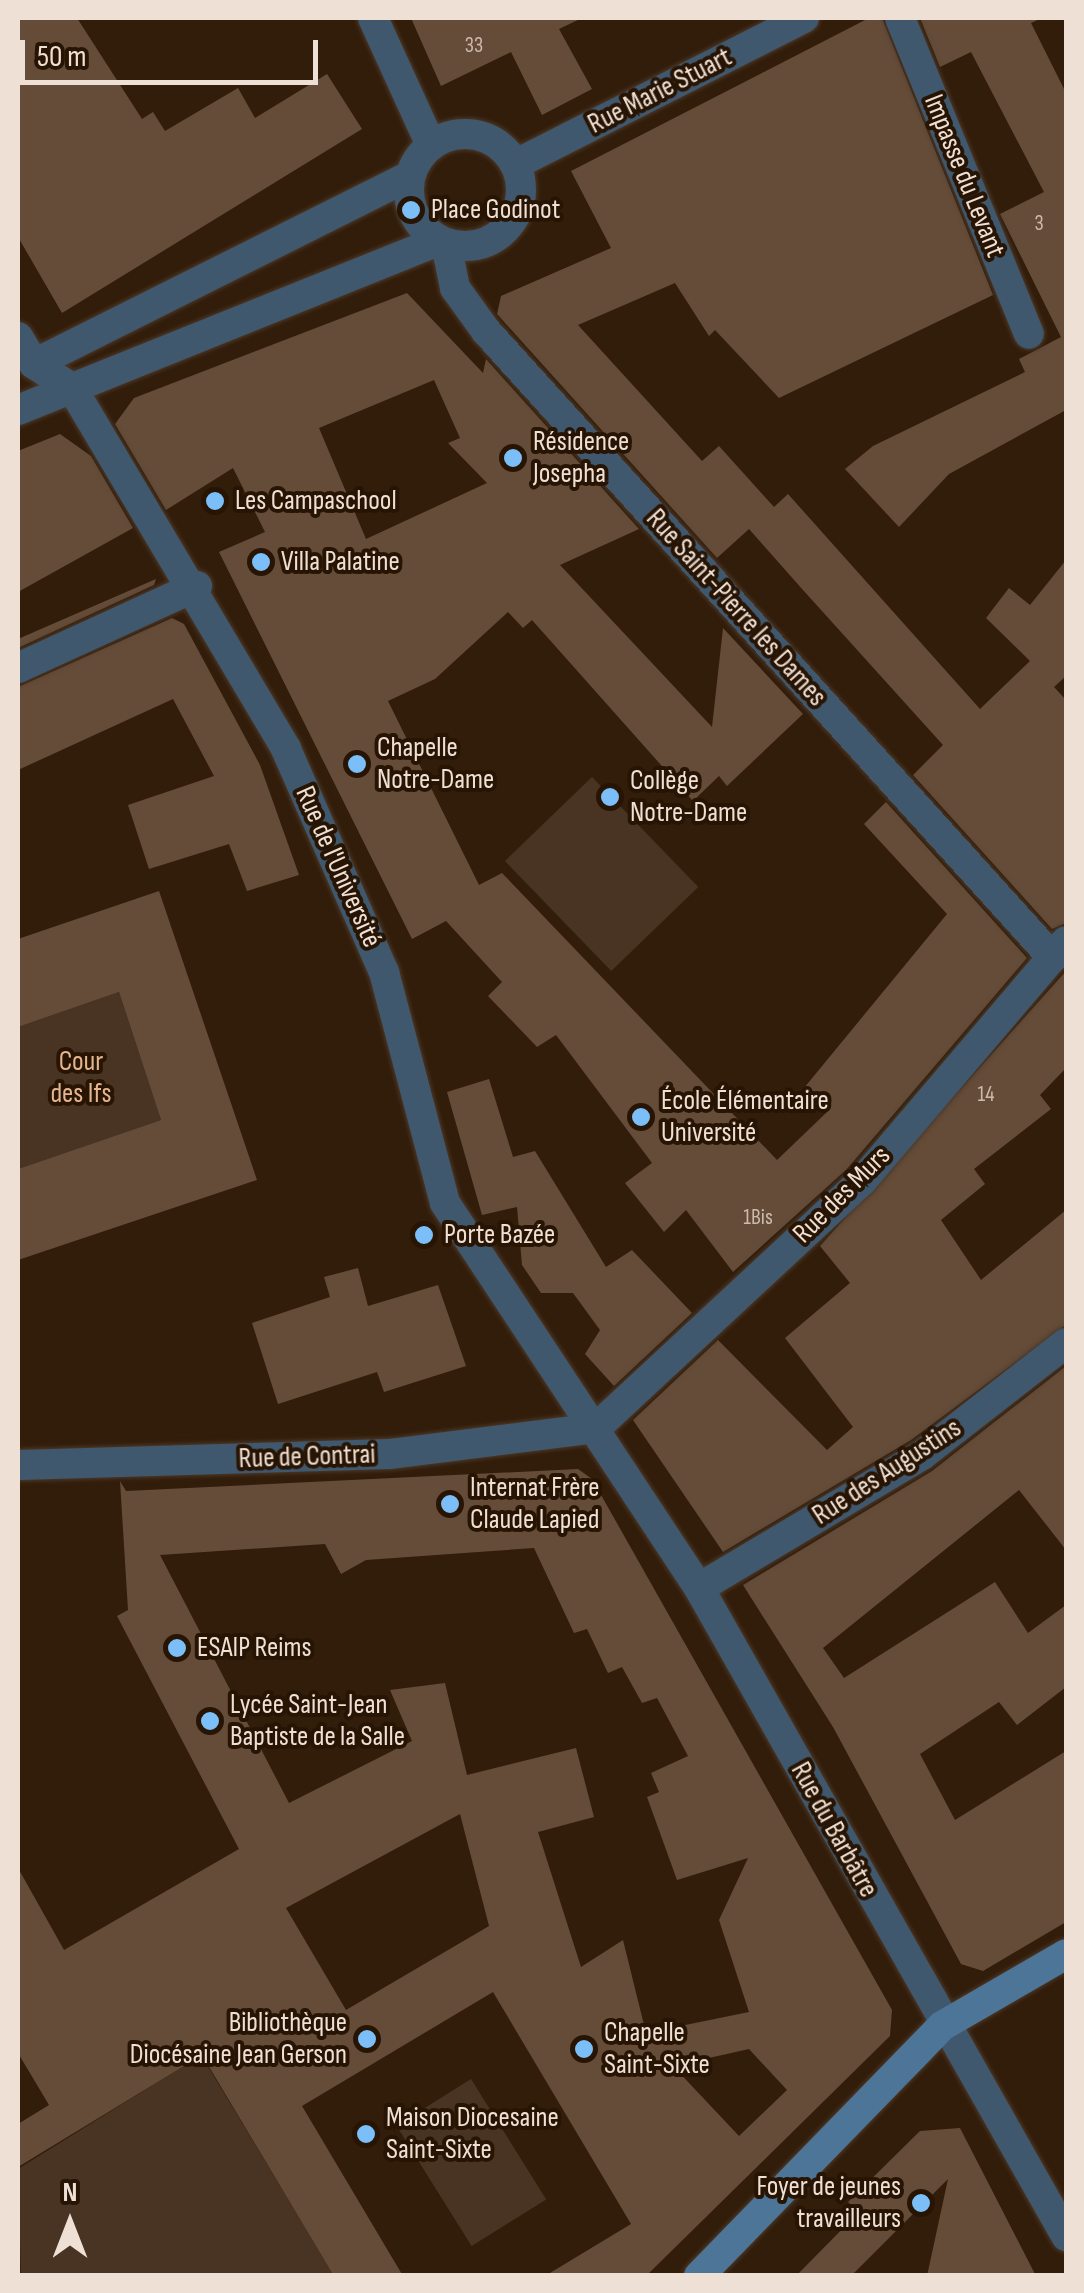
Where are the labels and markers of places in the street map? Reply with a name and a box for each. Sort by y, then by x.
place label: Place Godinot [431,193,560,227]
marker: Place Godinot [400,199,422,221]
place label: Résidence Josepha [533,425,629,491]
marker: Résidence Josepha [502,447,524,469]
place label: Les Campaschool [235,484,397,518]
marker: Les Campaschool [204,490,226,512]
place label: Villa Palatine [281,545,400,579]
marker: Villa Palatine [250,551,272,573]
place label: Chapelle Notre-Dame [377,731,494,797]
marker: Chapelle Notre-Dame [346,753,368,775]
place label: Collège Notre-Dame [630,764,747,830]
marker: Collège Notre-Dame [599,786,621,808]
place label: École Élémentaire Université [661,1084,829,1150]
marker: École Élémentaire Université [630,1106,652,1128]
place label: Porte Bazée [444,1218,555,1252]
marker: Porte Bazée [413,1224,435,1246]
place label: Internat Frère Claude Lapied [470,1471,600,1537]
marker: Internat Frère Claude Lapied [439,1493,461,1515]
place label: ESAIP Reims [197,1631,312,1665]
marker: ESAIP Reims [166,1637,188,1659]
place label: Lycée Saint-Jean Baptiste de la Salle [230,1688,405,1754]
marker: Lycée Saint-Jean Baptiste de la Salle [199,1710,221,1732]
place label: Bibliothèque Diocésaine Jean Gerson [130,2006,347,2072]
place label: Chapelle Saint-Sixte [604,2016,710,2082]
marker: Bibliothèque Diocésaine Jean Gerson [356,2028,378,2050]
marker: Chapelle Saint-Sixte [573,2038,595,2060]
place label: Maison Diocesaine Saint-Sixte [386,2101,559,2167]
marker: Maison Diocesaine Saint-Sixte [355,2123,377,2145]
place label: Foyer de jeunes travailleurs [756,2170,901,2236]
marker: Foyer de jeunes travailleurs [910,2192,932,2214]

